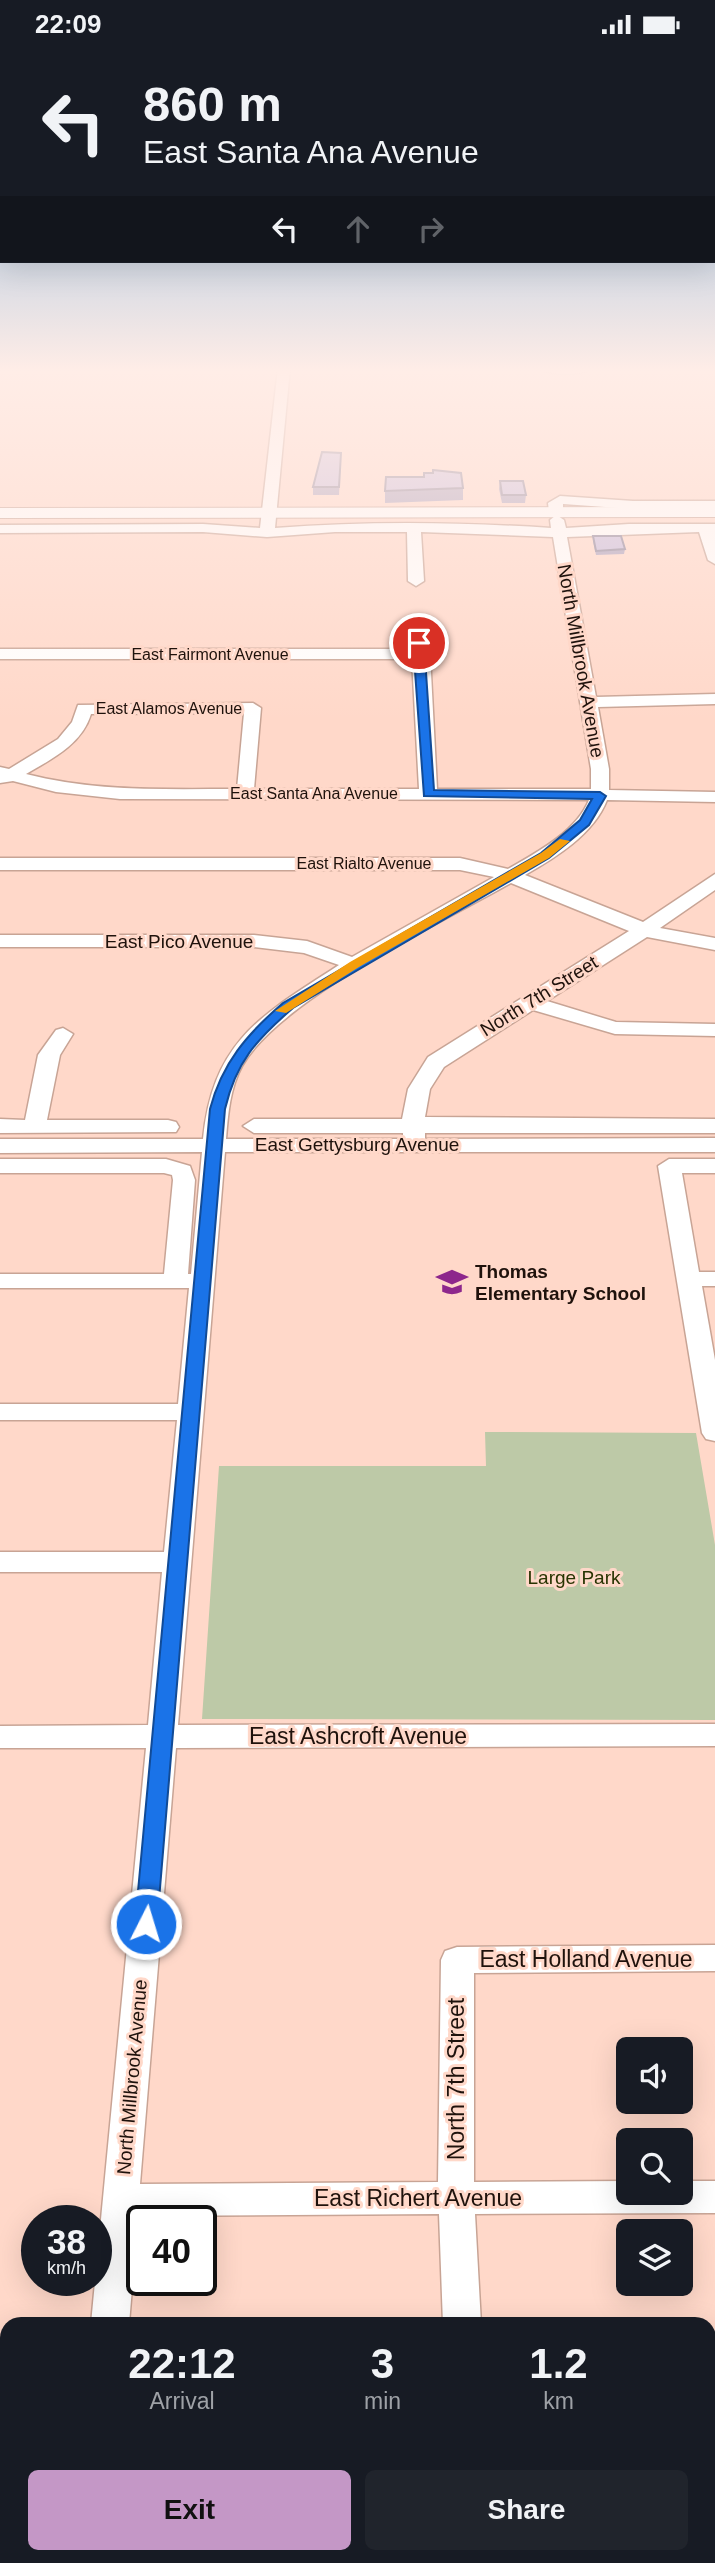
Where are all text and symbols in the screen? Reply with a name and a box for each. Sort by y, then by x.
text: 22:09 [35,9,102,39]
icon: left [28,77,119,168]
text: 860 m [143,77,282,131]
text: East Santa Ana Avenue [143,134,479,170]
icon: left [266,210,304,248]
icon: ahead [339,210,377,248]
icon: right [412,210,450,248]
street label: North Millbrook Avenue [554,563,608,759]
pin [389,613,449,673]
icon: arrive [400,624,438,662]
street label: East Fairmont Avenue [131,646,289,663]
street label: East Alamos Avenue [96,700,242,717]
street label: East Santa Ana Avenue [230,785,398,802]
street label: East Rialto Avenue [297,855,432,872]
street label: East Pico Avenue [105,931,253,952]
street label: North 7th Street [477,951,602,1040]
street label: East Gettysburg Avenue [255,1134,459,1155]
place label: Thomas Elementary School [475,1261,646,1304]
school or university icon: Thomas Elementary School [435,1265,469,1299]
park label: Large Park [528,1567,621,1588]
street label: East Ashcroft Avenue [249,1723,467,1749]
position arrow [109,1887,183,1961]
street label: East Holland Avenue [479,1946,693,1972]
street label: North Millbrook Avenue [113,1978,151,2176]
street label: North 7th Street [443,1997,469,2160]
map controls [616,2037,693,2296]
button: sound [616,2037,693,2114]
button: search [616,2128,693,2205]
street label: East Richert Avenue [314,2185,522,2211]
speed limit sign: 40 [126,2205,217,2296]
button: layers [616,2219,693,2296]
text: 38 [47,2222,86,2261]
text: km/h [47,2258,86,2278]
text: 22:12 [128,2340,236,2387]
text: 3 [371,2340,394,2387]
text: 1.2 [529,2340,588,2387]
text: Arrival [149,2388,215,2414]
text: min [364,2388,401,2414]
text: km [543,2388,574,2414]
button: Exit [28,2470,351,2550]
button: Share [365,2470,688,2550]

